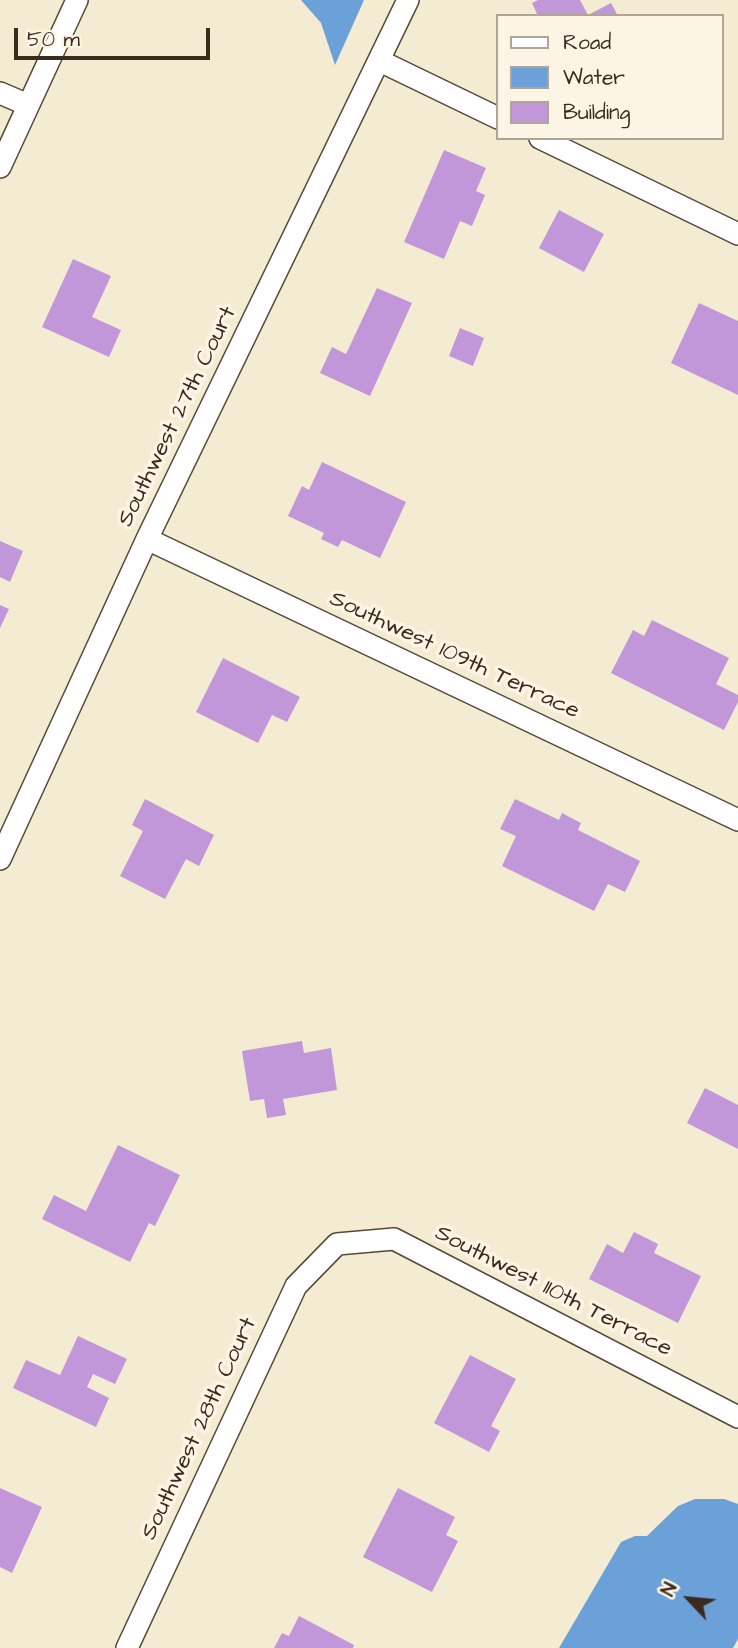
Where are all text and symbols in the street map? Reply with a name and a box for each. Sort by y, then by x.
scale bar [18,14,214,58]
legend [496,14,724,140]
text: 50 m [27,25,80,54]
text: Road [563,28,611,57]
text: Water [563,63,625,92]
text: Building [563,98,630,127]
street label: Southwest 27th Court [113,303,243,531]
street label: Southwest 109th Terrace [325,586,583,726]
street label: Southwest 110th Terrace [430,1220,676,1364]
street label: Southwest 28th Court [136,1313,264,1545]
north arrow [654,1564,724,1634]
text: N [655,1578,684,1601]

